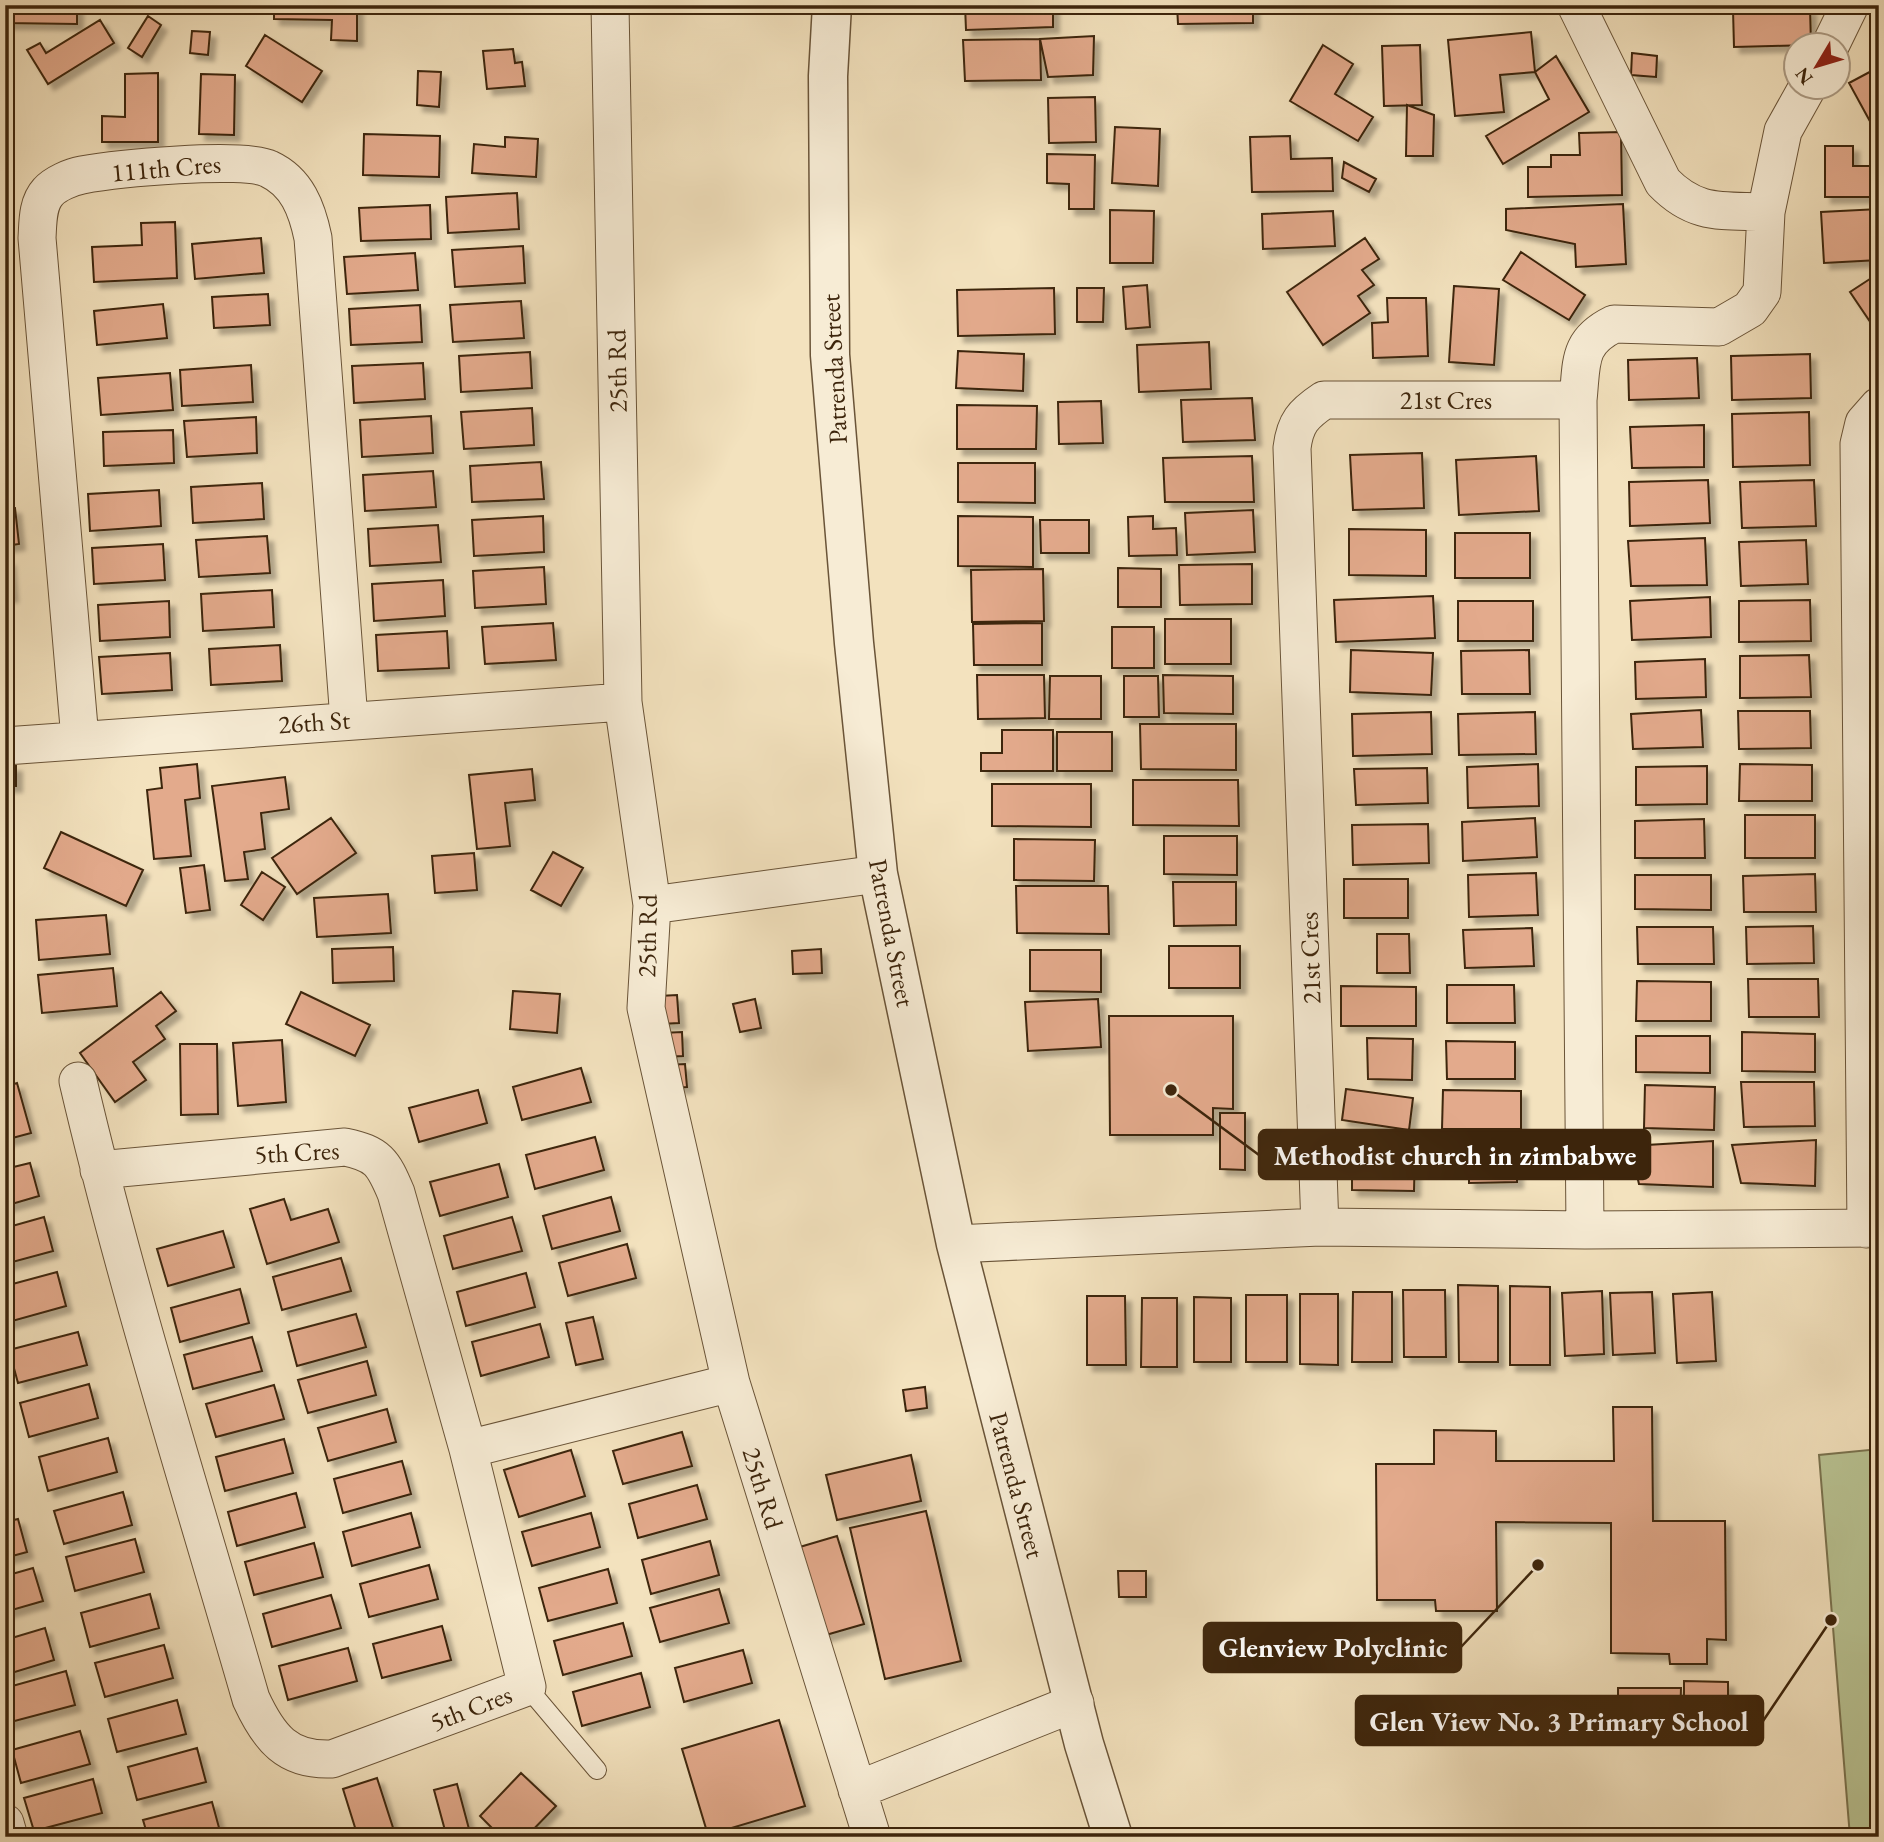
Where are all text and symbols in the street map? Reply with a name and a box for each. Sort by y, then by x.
north arrow [1783,32,1853,102]
text: N [1789,62,1819,90]
street label: 111th Cres [110,146,222,190]
street label: Patrenda Street [813,293,855,445]
street label: 25th Rd [599,328,635,413]
street label: 21st Cres [1400,383,1492,417]
street label: 26th St [277,703,351,741]
street label: Patrenda Street [861,856,923,1010]
street label: 25th Rd [629,893,665,978]
street label: 21st Cres [1291,911,1329,1005]
callout: Methodist church in zimbabwe [1259,1130,1650,1179]
street label: 5th Cres [254,1133,340,1171]
text: Methodist church in zimbabwe [1273,1137,1637,1173]
street label: Patrenda Street [981,1408,1053,1562]
street label: 25th Rd [735,1443,792,1534]
callout: Glenview Polyclinic [1204,1623,1461,1672]
text: Glenview Polyclinic [1219,1629,1447,1665]
street label: 5th Cres [425,1677,517,1739]
callout: Glen View No. 3 Primary School [1356,1696,1763,1745]
text: Glen View No. 3 Primary School [1369,1703,1749,1739]

